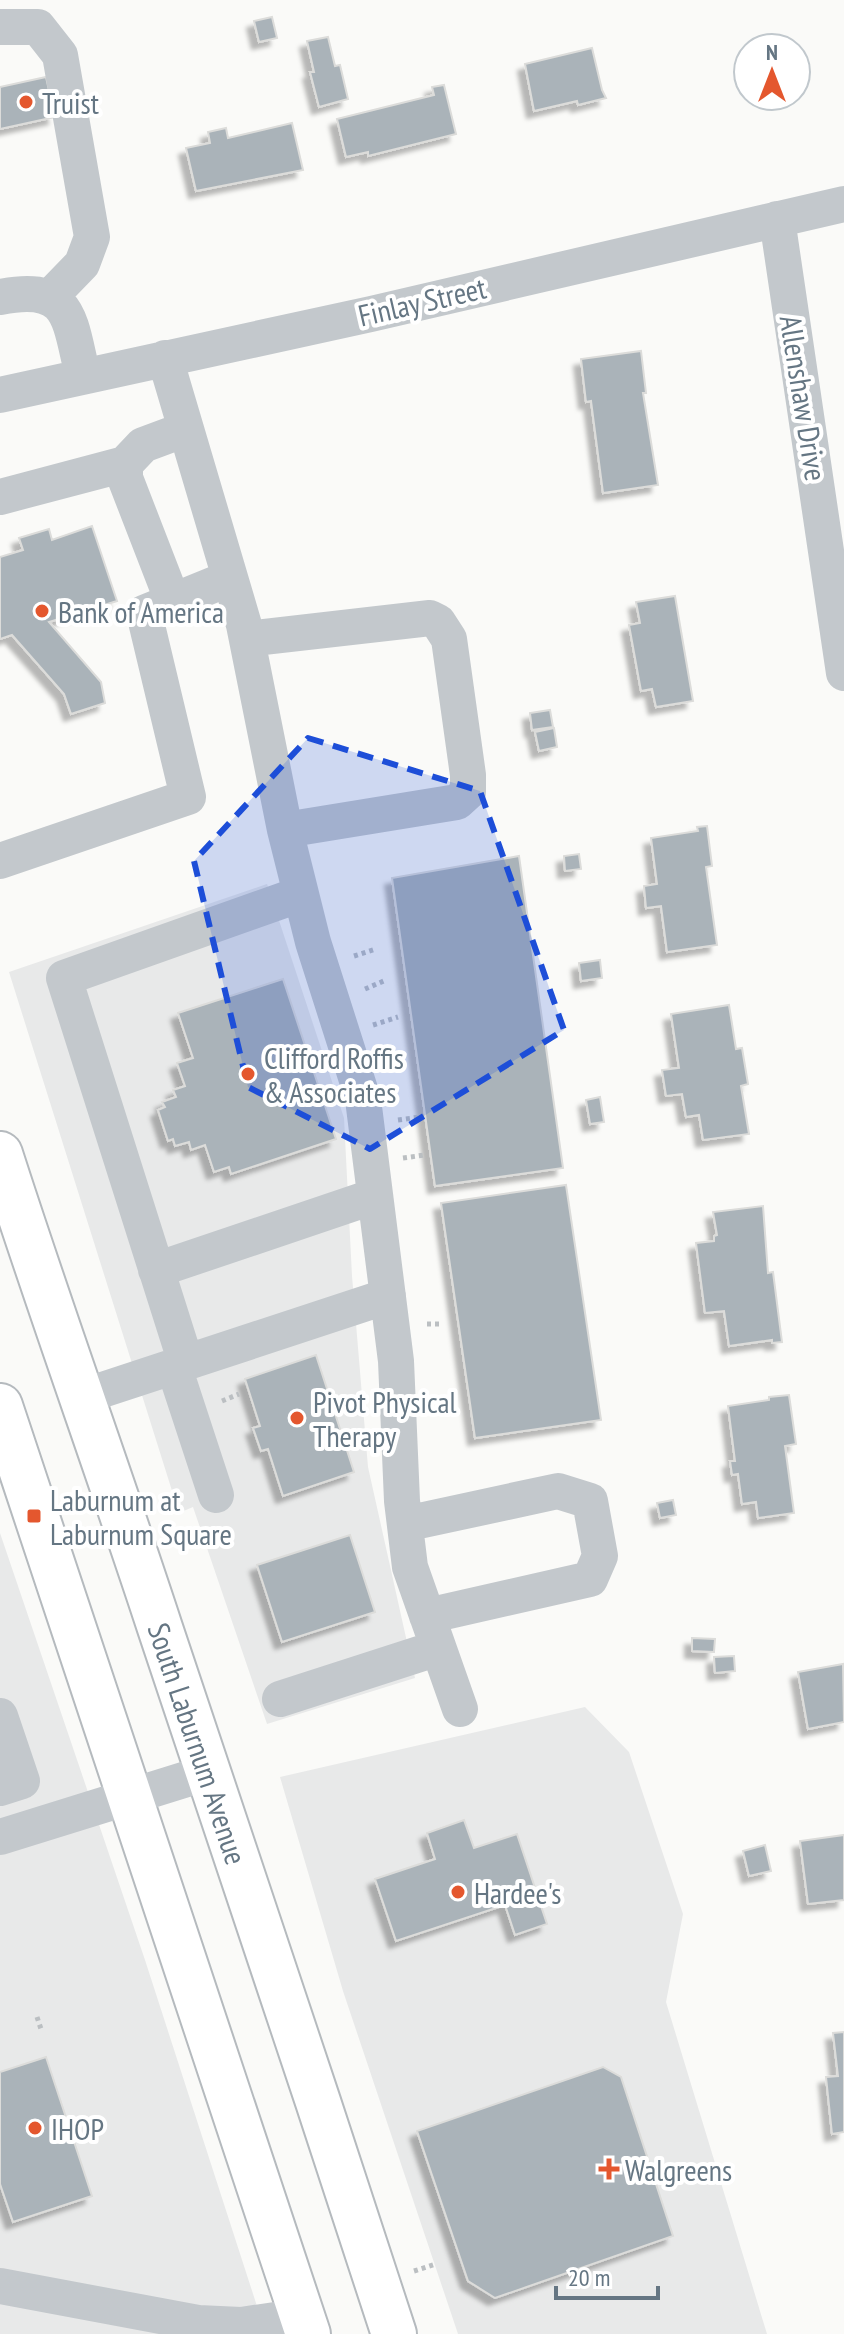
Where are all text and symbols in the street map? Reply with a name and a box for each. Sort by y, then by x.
north arrow [732,32,812,112]
text: N [766,38,778,66]
place label: Truist [42,83,100,122]
marker: Truist [17,93,35,111]
street label: Finlay Street [354,267,490,335]
street label: Allenshaw Drive [772,312,836,484]
place label: Bank of America [58,592,224,631]
marker: Bank of America [33,602,51,620]
place label: Clifford Roffis & Associates [264,1038,404,1111]
marker: Clifford Roffis & Associates [239,1065,257,1083]
place label: Pivot Physical Therapy [313,1382,457,1455]
marker: Pivot Physical Therapy [288,1409,306,1427]
place label: Laburnum at Laburnum Square [50,1480,232,1553]
marker: Laburnum at Laburnum Square [25,1507,43,1525]
street label: South Laburnum Avenue [140,1618,257,1869]
place label: Hardee's [474,1873,561,1912]
marker: Hardee's [449,1883,467,1901]
place label: IHOP [51,2109,104,2148]
marker: IHOP [26,2119,44,2137]
place label: Walgreens [625,2150,732,2189]
marker: Walgreens [600,2160,618,2178]
scale bar [556,2250,658,2300]
text: 20 m [568,2262,610,2293]

